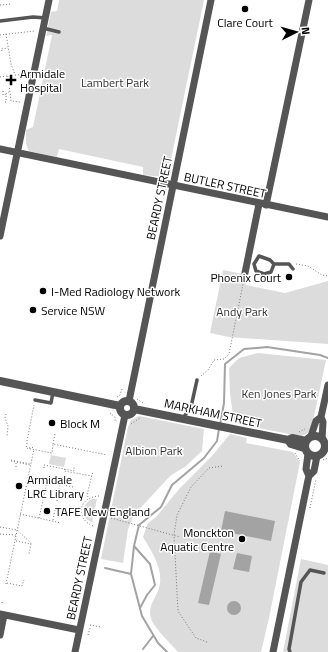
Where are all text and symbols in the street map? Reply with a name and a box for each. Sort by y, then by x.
marker: Clare Court [240,4,250,14]
north arrow [276,12,316,52]
place label: Clare Court [217,13,274,32]
text: N [298,26,314,36]
place label: Armidale Hospital [20,64,65,97]
park label: Lambert Park [81,73,149,92]
marker: Armidale Hospital [5,74,17,86]
street label: BEARDY STREET [141,154,177,241]
street label: BUTLER STREET [182,167,269,203]
place label: Phoenix Court [210,268,282,287]
marker: Phoenix Court [284,272,294,282]
place label: I-Med Radiology Network [51,282,181,301]
marker: I-Med Radiology Network [38,286,48,296]
place label: Service NSW [41,301,106,320]
park label: Andy Park [216,302,268,321]
marker: Service NSW [28,305,38,315]
park label: Ken Jones Park [241,384,317,403]
street label: MARKHAM STREET [162,393,264,433]
place label: Block M [60,414,100,433]
marker: Block M [47,418,57,428]
park label: Albion Park [125,441,183,460]
place label: Armidale LRC Library [27,470,84,503]
marker: Armidale LRC Library [14,481,24,491]
place label: TAFE New England [55,502,150,521]
marker: TAFE New England [42,506,52,516]
place label: Monckton Aquatic Centre [160,523,234,556]
street label: BEARDY STREET [61,534,97,621]
marker: Monckton Aquatic Centre [237,534,247,544]

